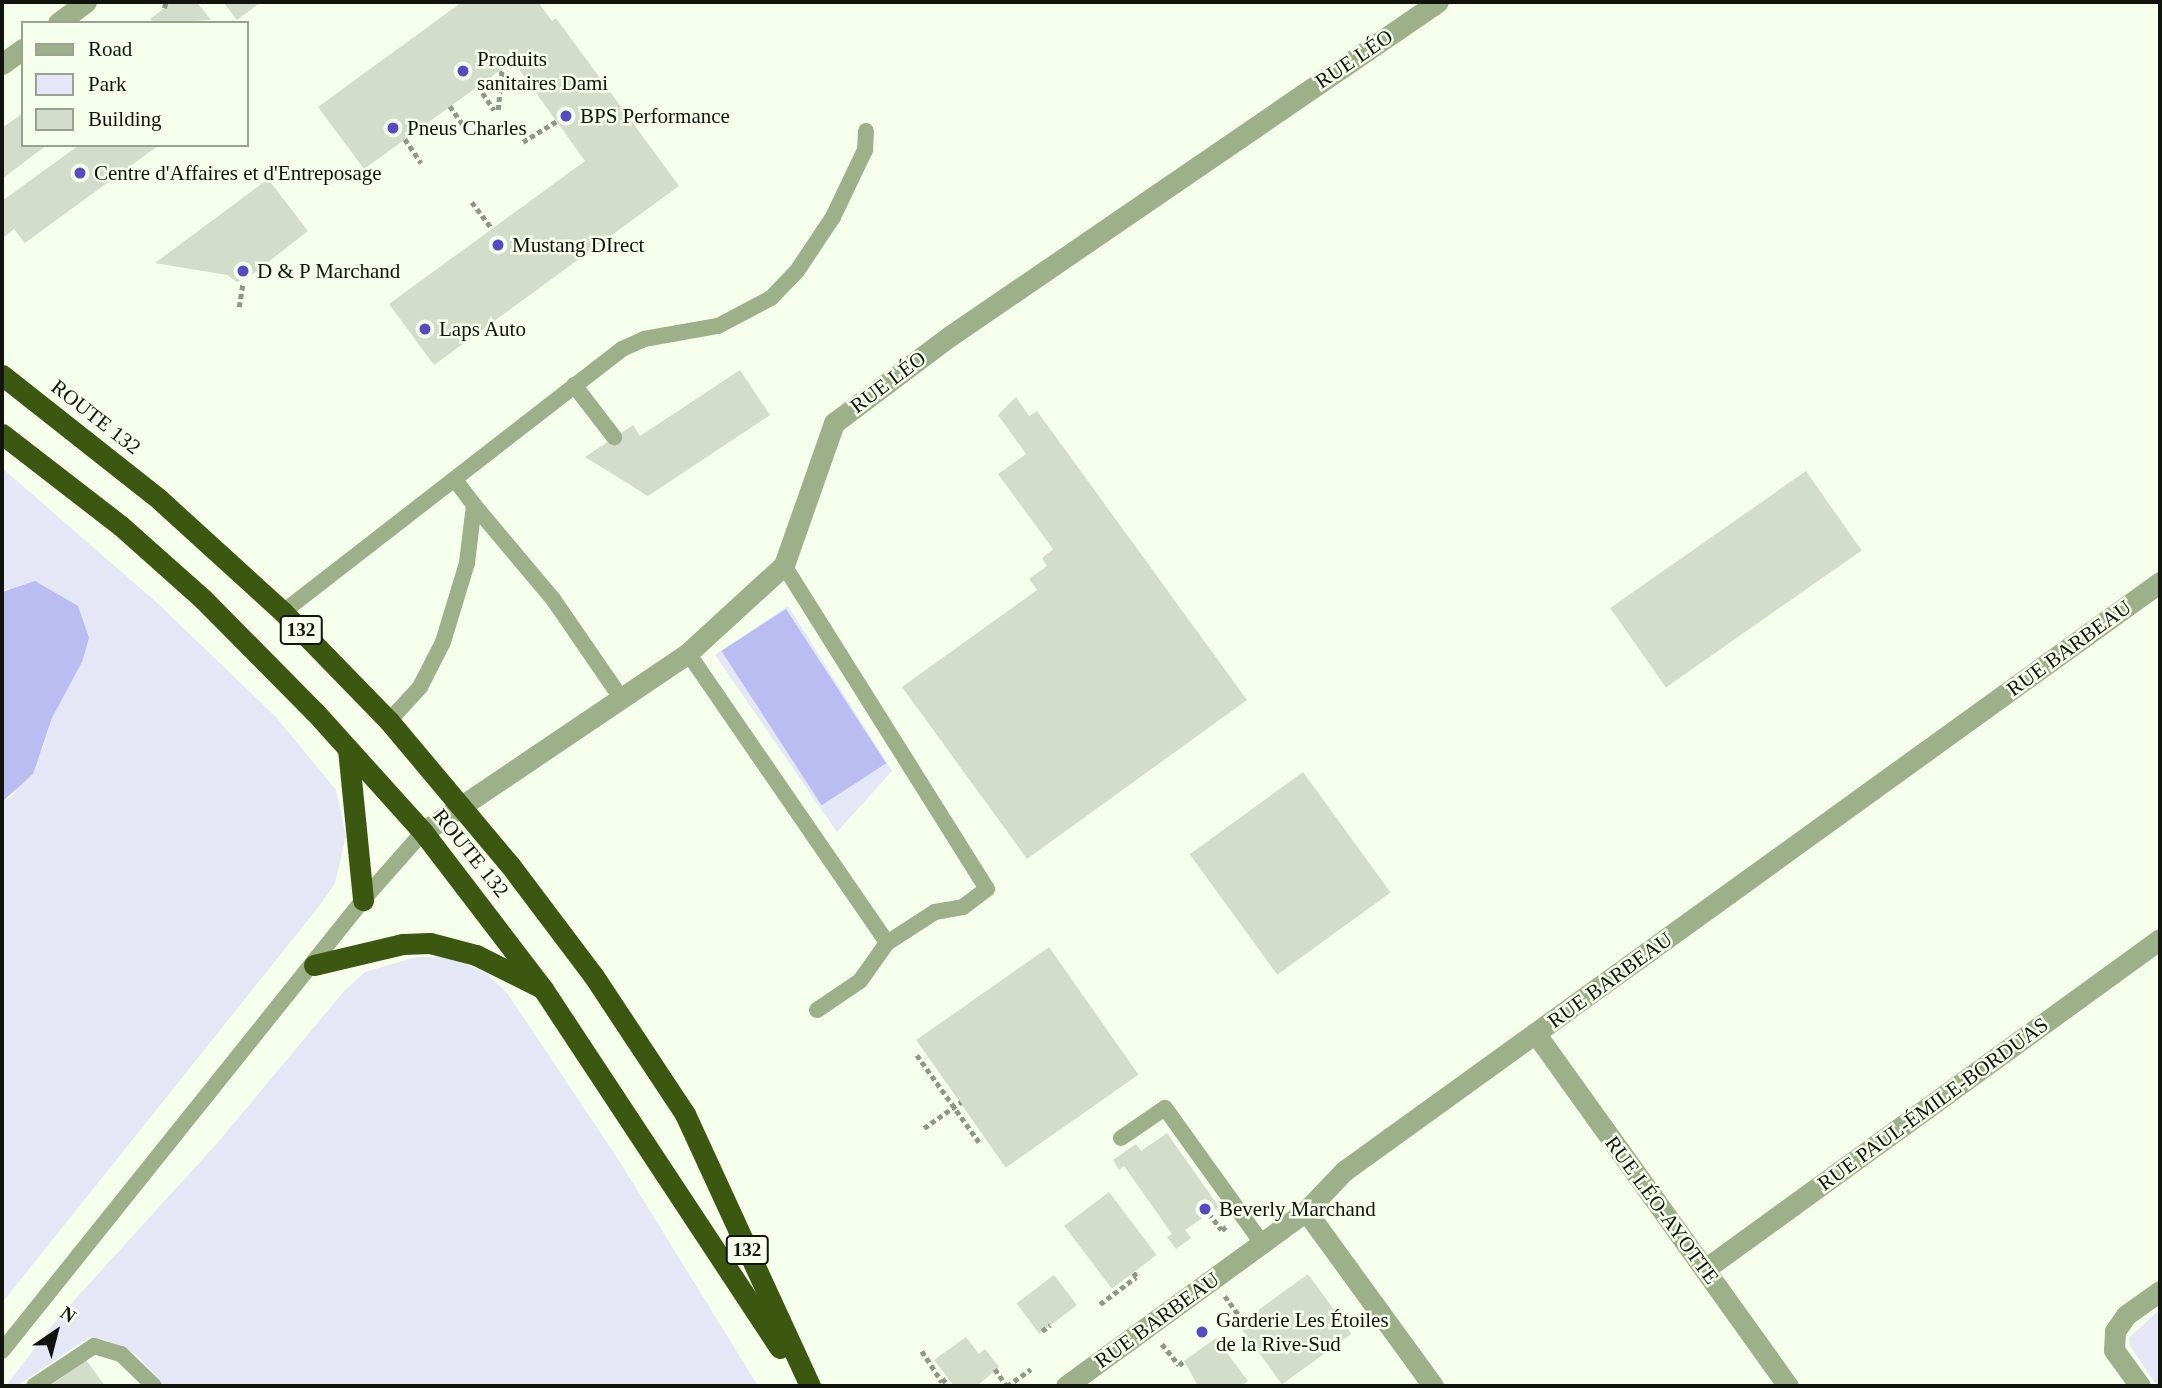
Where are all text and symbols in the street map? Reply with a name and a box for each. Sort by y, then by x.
legend [21,21,248,147]
street label: RUE LÉO [1310,24,1398,94]
text: Road [88,37,132,61]
place label: Produits sanitaires Dami [477,46,608,96]
marker: Produits sanitaires Dami [455,63,471,79]
text: Park [88,72,127,96]
place label: BPS Performance [580,103,730,129]
text: Building [88,107,162,131]
marker: BPS Performance [558,108,574,124]
place label: Pneus Charles [407,115,527,141]
marker: Pneus Charles [385,120,401,136]
place label: Centre d'Affaires et d'Entreposage [94,160,382,186]
marker: Centre d'Affaires et d'Entreposage [72,165,88,181]
place label: Mustang DIrect [512,232,644,258]
marker: Mustang DIrect [490,237,506,253]
place label: D & P Marchand [257,258,401,284]
marker: D & P Marchand [235,263,251,279]
place label: Laps Auto [439,316,527,342]
marker: Laps Auto [417,321,433,337]
street label: RUE LÉO [845,345,931,419]
street label: ROUTE 132 [46,374,146,460]
street label: RUE BARBEAU [2002,594,2136,702]
road number: 132 [278,614,324,646]
street label: ROUTE 132 [428,804,514,902]
street label: RUE BARBEAU [1543,926,1677,1034]
street label: RUE PAUL-ÉMILE-BORDUAS [1813,1012,2053,1196]
street label: RUE LÉO-AYOTTE [1600,1131,1724,1289]
place label: Beverly Marchand [1219,1196,1376,1222]
marker: Beverly Marchand [1197,1201,1213,1217]
road number: 132 [724,1234,770,1266]
street label: RUE BARBEAU [1090,1266,1224,1374]
north arrow [21,1297,91,1367]
text: N [57,1302,80,1327]
place label: Garderie Les Étoiles de la Rive-Sud [1216,1307,1389,1357]
marker: Garderie Les Étoiles de la Rive-Sud [1194,1324,1210,1340]

